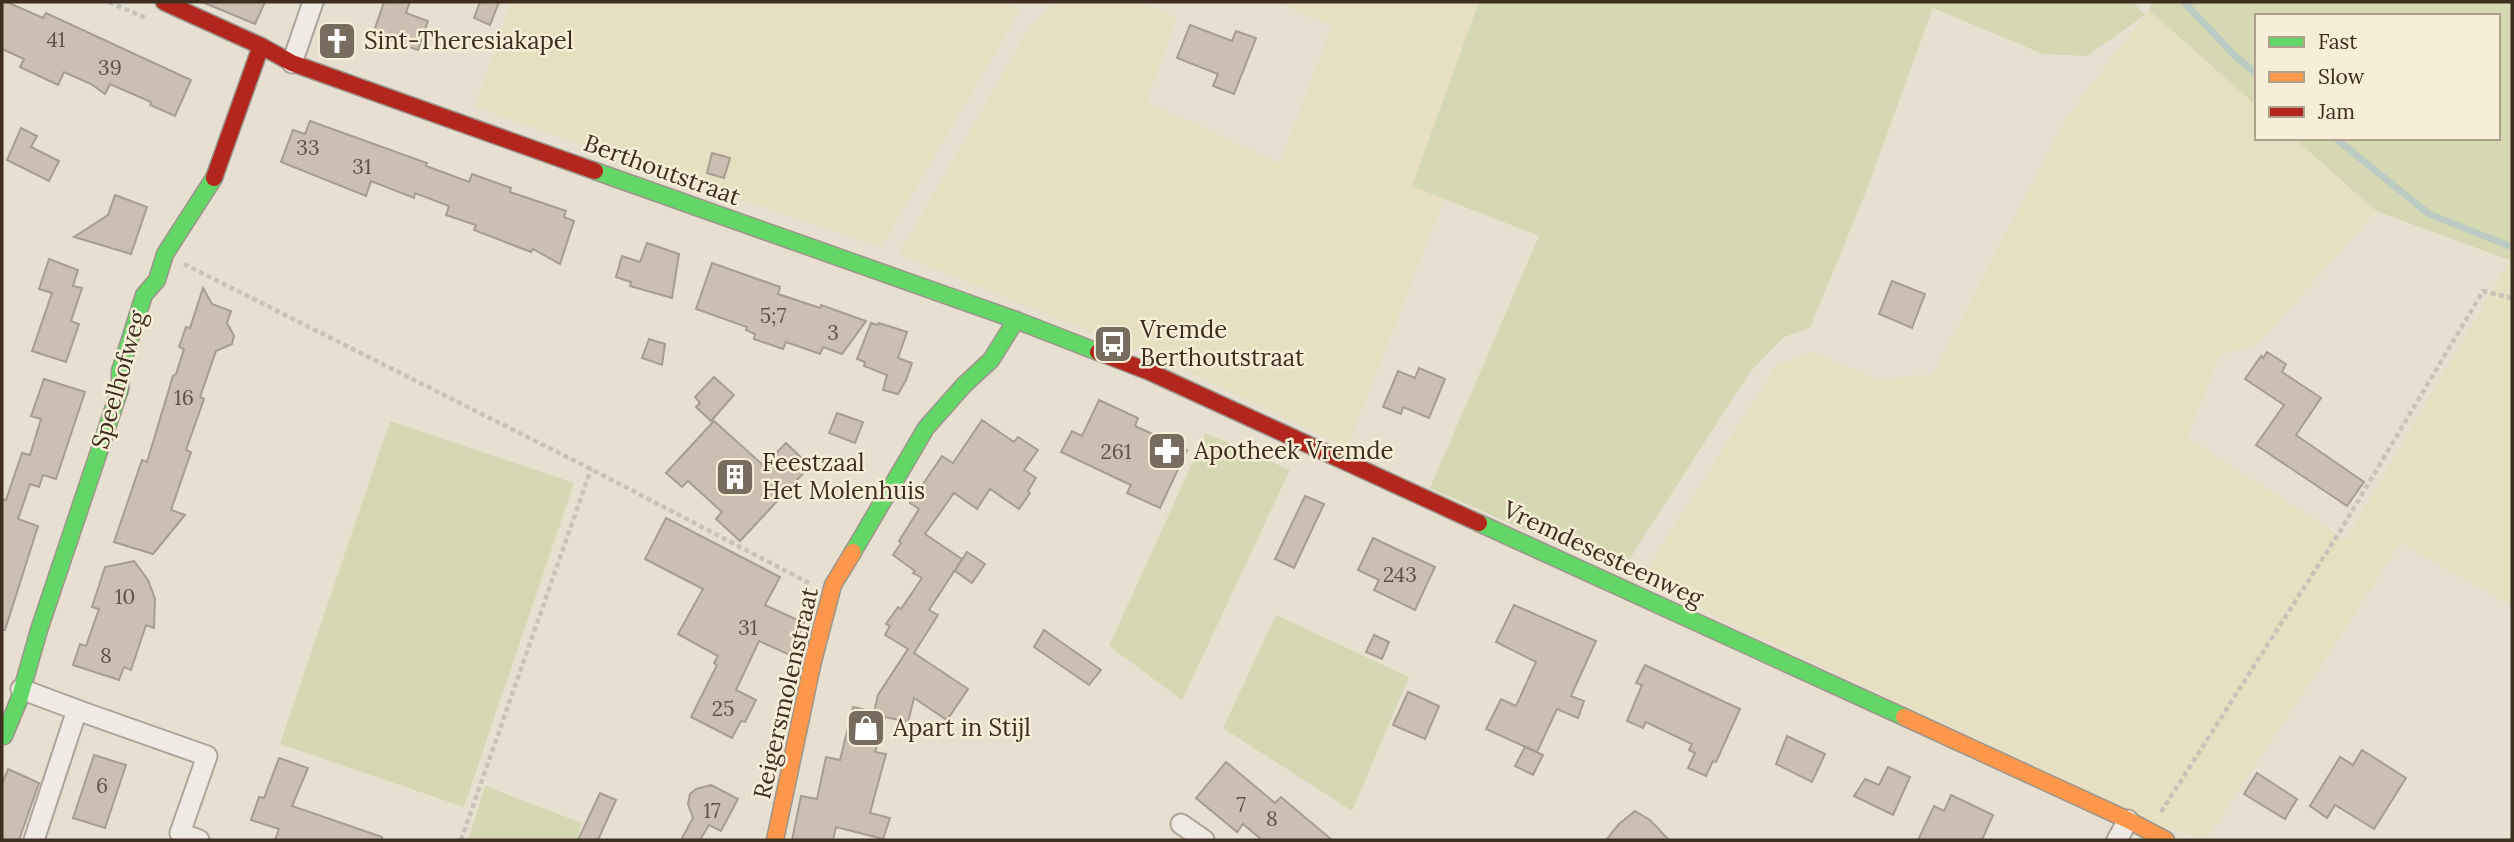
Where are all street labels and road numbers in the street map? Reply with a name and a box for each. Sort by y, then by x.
street label: Berthoutstraat [580,127,745,212]
street label: Speelhofweg [84,307,153,453]
street label: Vremdesesteenweg [1497,493,1709,614]
street label: Reigersmolenstraat [746,583,825,802]

